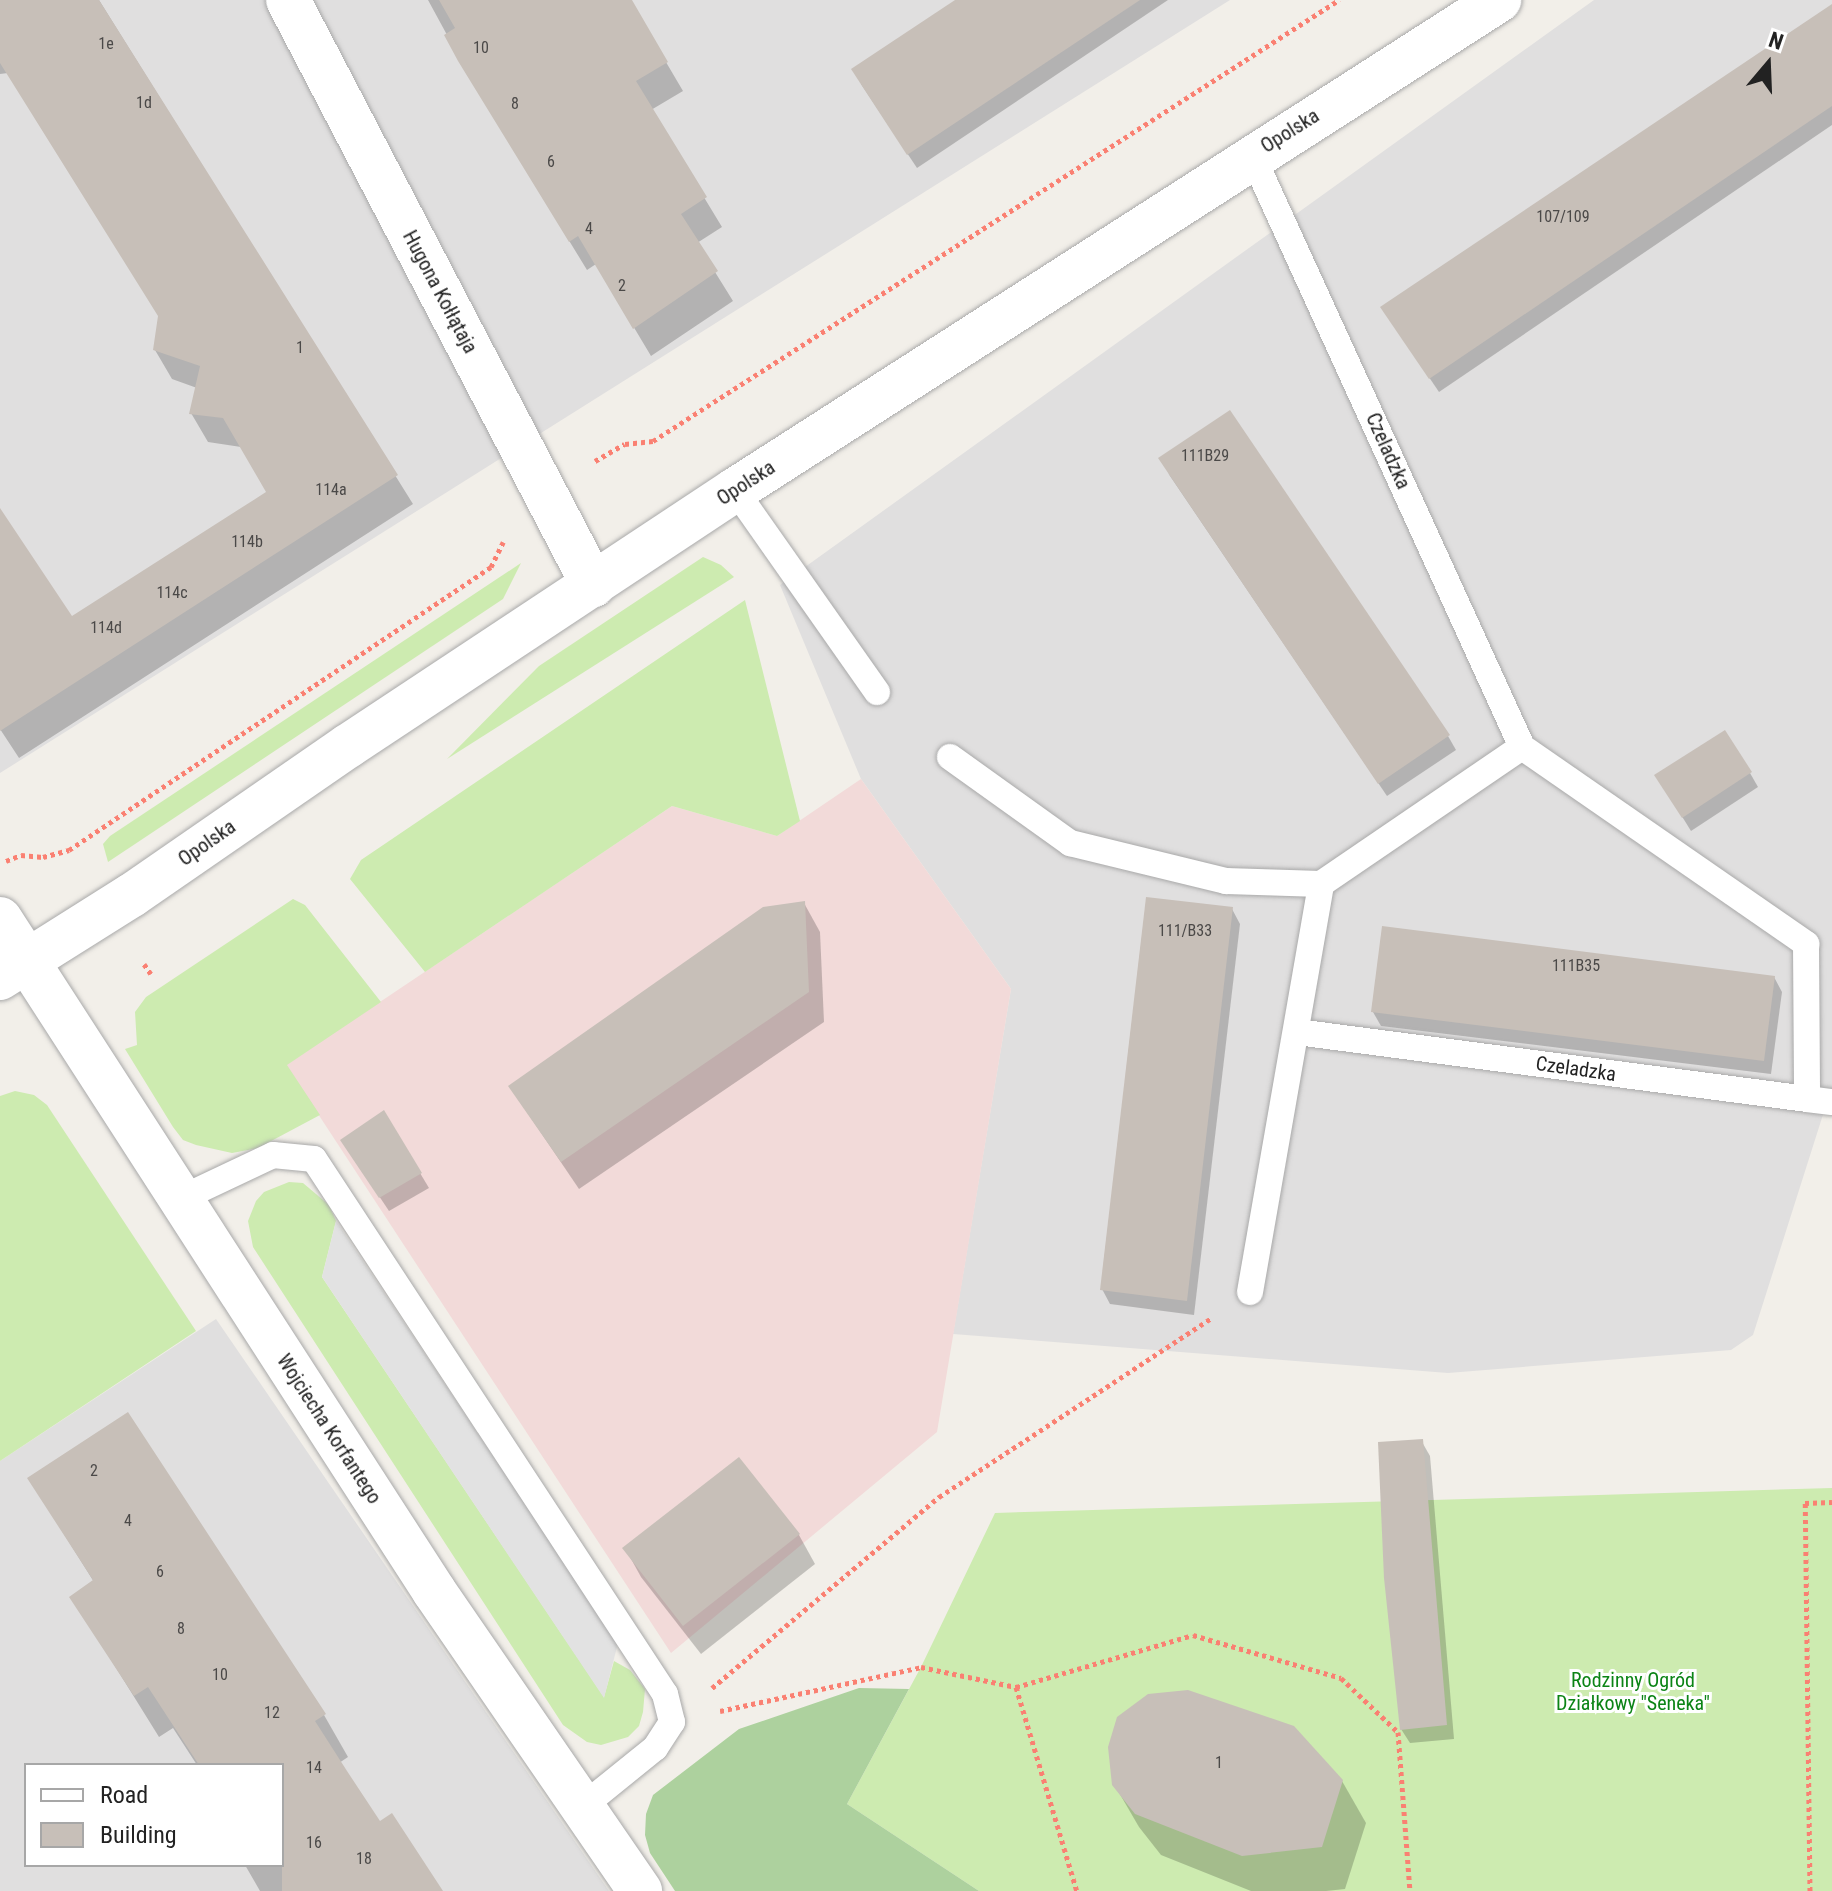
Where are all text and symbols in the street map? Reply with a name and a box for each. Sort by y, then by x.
north arrow [1728,24,1808,104]
text: N [1766,27,1786,55]
house number: 1e [98,34,114,54]
house number: 10 [473,38,489,58]
house number: 1d [136,93,152,113]
house number: 8 [511,94,519,114]
street label: Opolska [1256,104,1324,158]
house number: 6 [547,152,555,172]
house number: 107/109 [1536,207,1590,227]
house number: 4 [585,219,593,239]
street label: Hugona Kołłątaja [398,226,482,358]
house number: 2 [618,276,626,296]
house number: 1 [296,338,304,358]
street label: Czeladzka [1361,409,1415,493]
house number: 111B29 [1181,446,1229,466]
street label: Opolska [713,455,779,511]
house number: 114a [315,480,347,500]
house number: 114b [231,532,263,552]
house number: 114c [156,583,188,603]
house number: 114d [90,618,122,638]
street label: Opolska [174,815,240,871]
house number: 111/B33 [1158,921,1212,941]
house number: 111B35 [1552,956,1600,976]
street label: Czeladzka [1534,1051,1618,1087]
street label: Wojciecha Korfantego [272,1350,386,1508]
house number: 2 [90,1461,98,1481]
house number: 4 [124,1511,132,1531]
house number: 6 [156,1562,164,1582]
house number: 8 [177,1619,185,1639]
house number: 10 [212,1665,228,1685]
park label: Rodzinny Ogród Działkowy "Seneka" [1556,1669,1710,1716]
house number: 12 [264,1703,280,1723]
house number: 1 [1215,1753,1223,1773]
house number: 14 [306,1758,322,1778]
legend [24,1763,284,1867]
text: Road [100,1781,148,1809]
text: Building [100,1821,177,1849]
house number: 16 [306,1833,322,1853]
house number: 18 [356,1849,372,1869]

